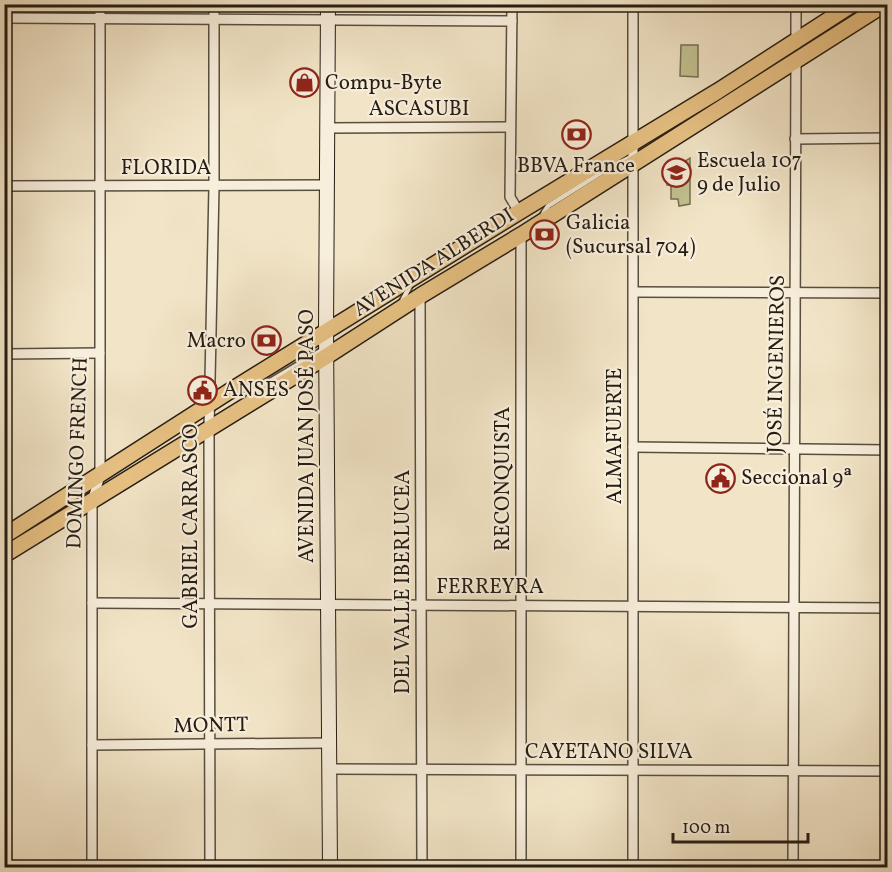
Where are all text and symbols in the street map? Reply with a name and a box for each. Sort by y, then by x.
shop icon: Compu-Byte [288,67,320,99]
place label: Compu-Byte [325,69,442,98]
street label: ASCASUBI [369,95,469,124]
bank icon: BBVA France [560,119,592,151]
place label: Escuela 107 9 de Julio [697,147,802,200]
place label: BBVA France [517,152,635,181]
street label: FLORIDA [121,154,211,183]
school or university icon: Escuela 107 9 de Julio [660,157,692,189]
street label: AVENIDA ALBERDI [348,202,520,324]
place label: Galicia (Sucursal 704) [566,209,696,262]
bank icon: Galicia (Sucursal 704) [529,219,561,251]
street label: JOSÉ INGENIEROS [761,274,793,454]
street label: AVENIDA JUAN JOSÉ PASO [293,309,322,563]
bank icon: Macro [251,325,283,357]
place label: Macro [187,327,246,356]
street label: DOMINGO FRENCH [60,357,96,549]
street label: ALMAFUERTE [601,368,630,504]
public building icon: ANSES [186,374,218,406]
place label: ANSES [223,376,289,405]
street label: RECONQUISTA [489,407,518,551]
street label: GABRIEL CARRASCO [177,424,206,628]
public building icon: Seccional 9ª [704,462,736,494]
place label: Seccional 9ª [741,464,852,493]
street label: DEL VALLE IBERLUCEA [389,470,418,694]
street label: FERREYRA [436,573,544,602]
street label: MONTT [173,711,249,741]
street label: CAYETANO SILVA [525,738,693,767]
scale bar [673,806,808,844]
text: 100 m [682,816,731,841]

